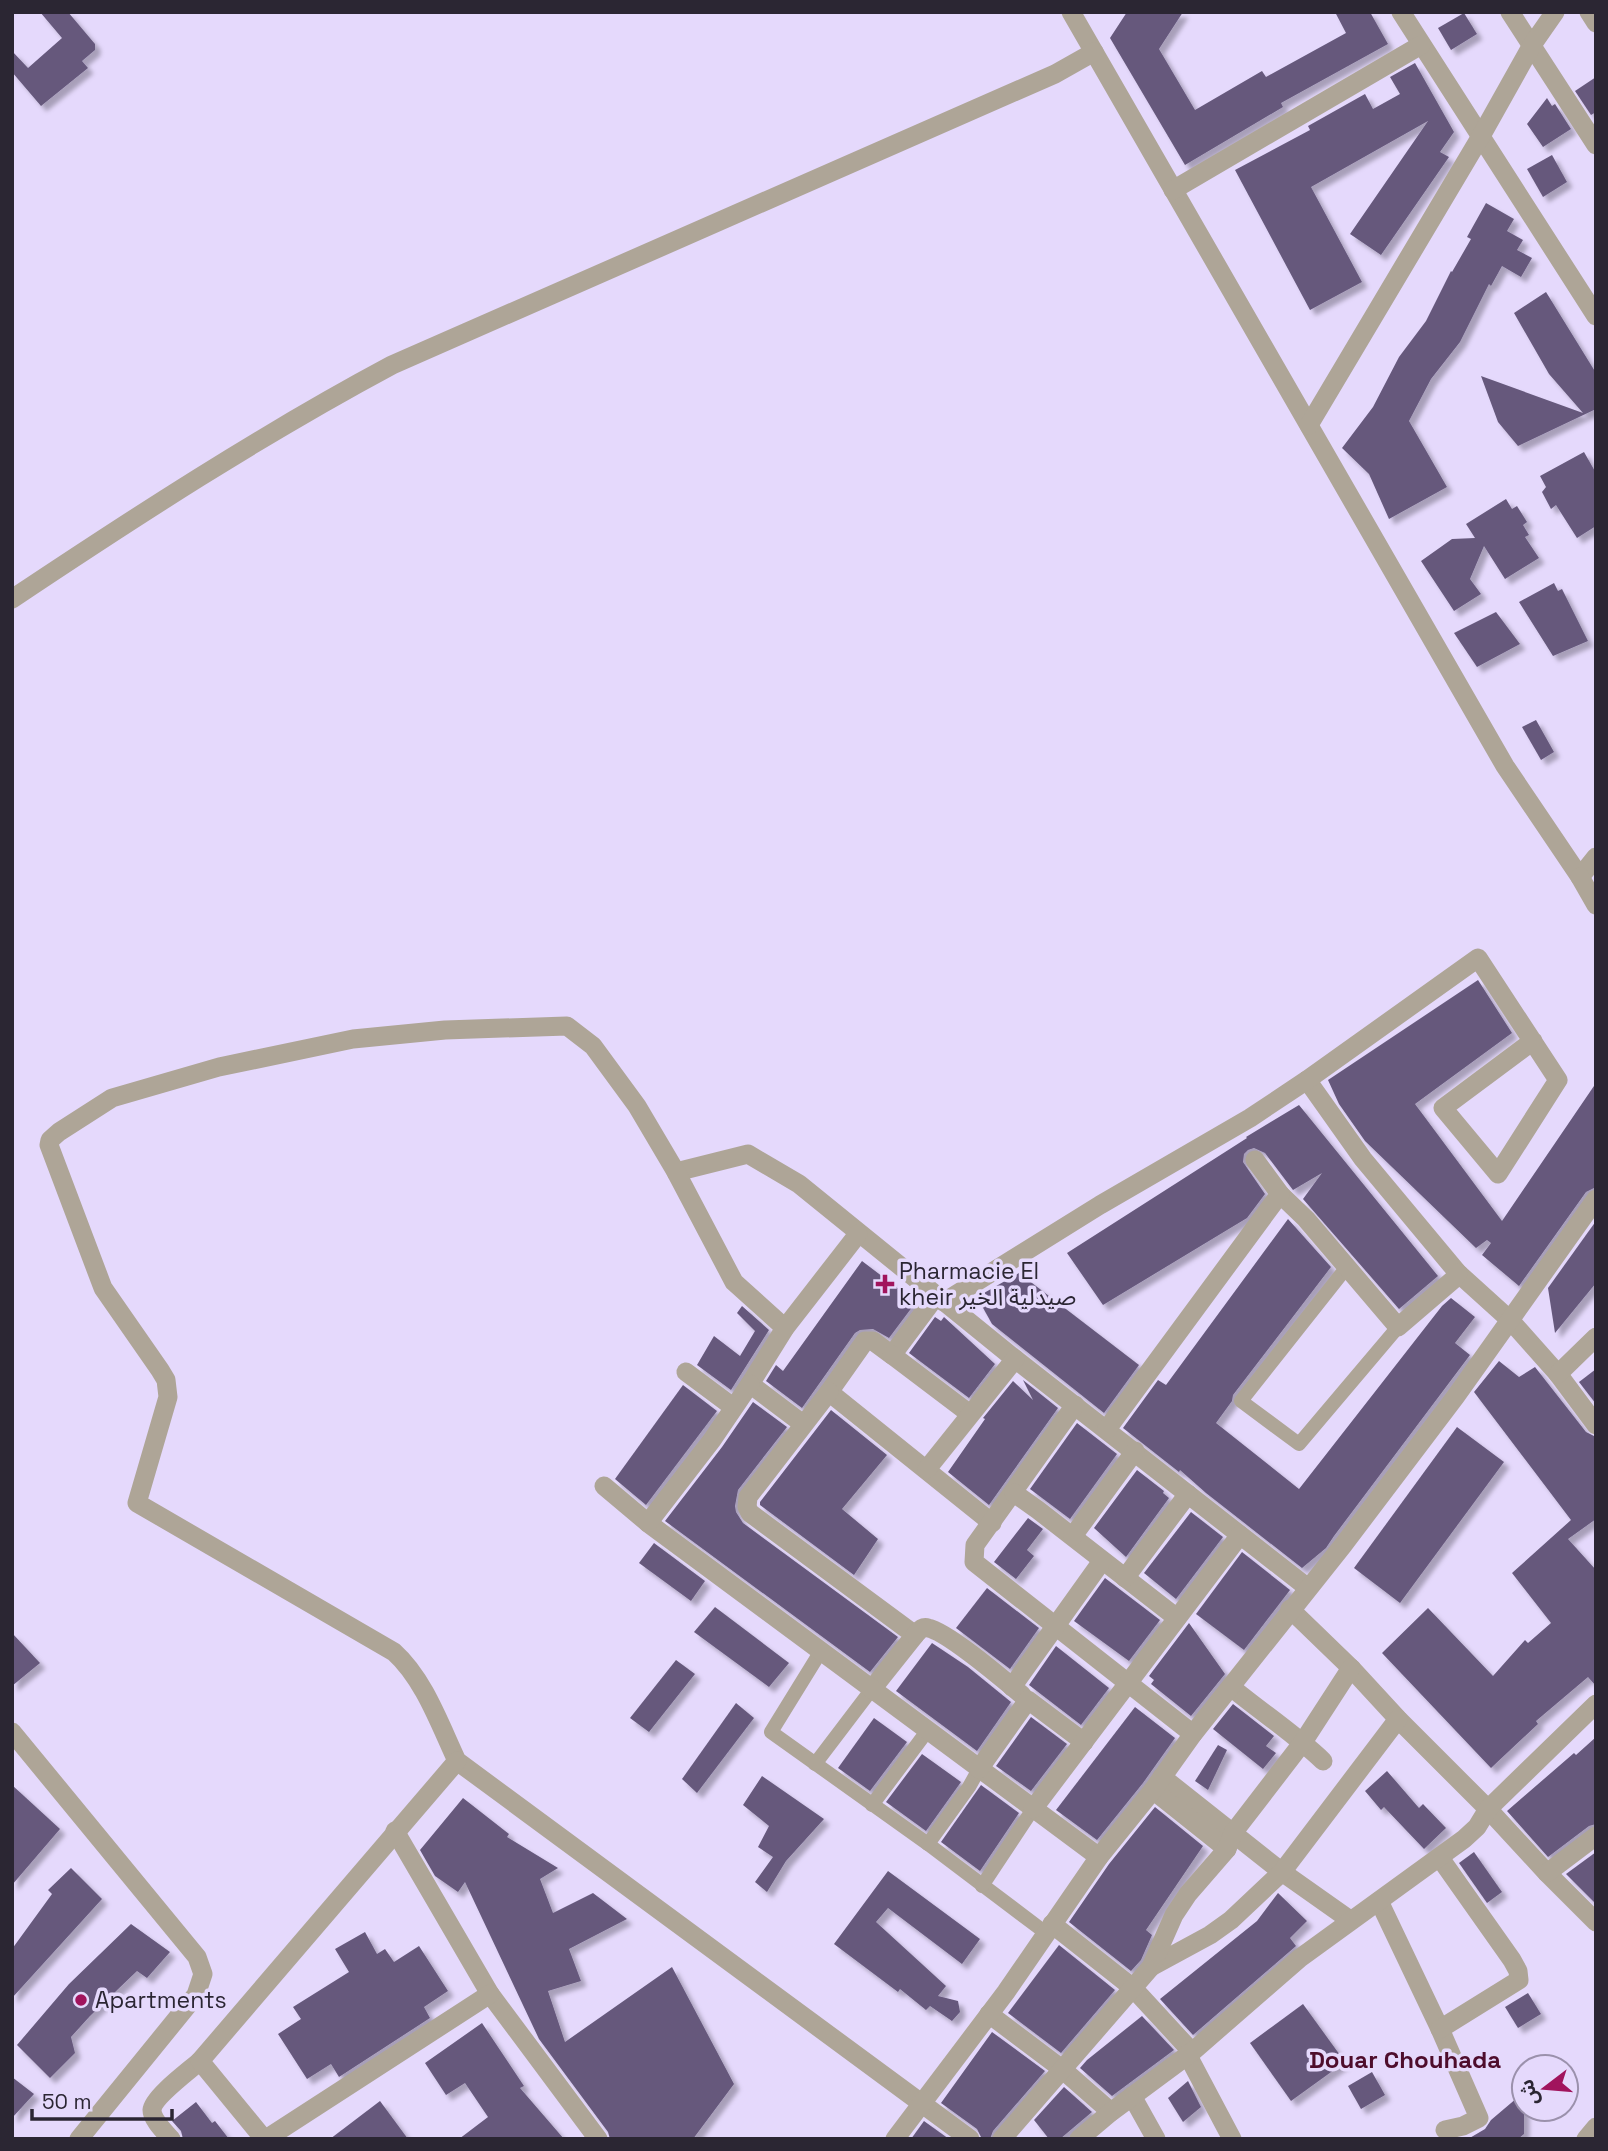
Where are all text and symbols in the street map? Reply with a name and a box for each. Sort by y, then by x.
place label: Pharmacie El kheir صيدلية الخير [899,1256,1076,1312]
marker: Pharmacie El kheir صيدلية الخير [877,1276,893,1292]
place label: Apartments [95,1985,227,2015]
marker: Apartments [73,1992,89,2008]
district label: Douar Chouhada [1309,2044,1501,2075]
north arrow [1510,2053,1580,2123]
text: ش [1514,2077,1545,2109]
scale bar [32,2078,172,2122]
text: 50 m [42,2088,92,2115]

